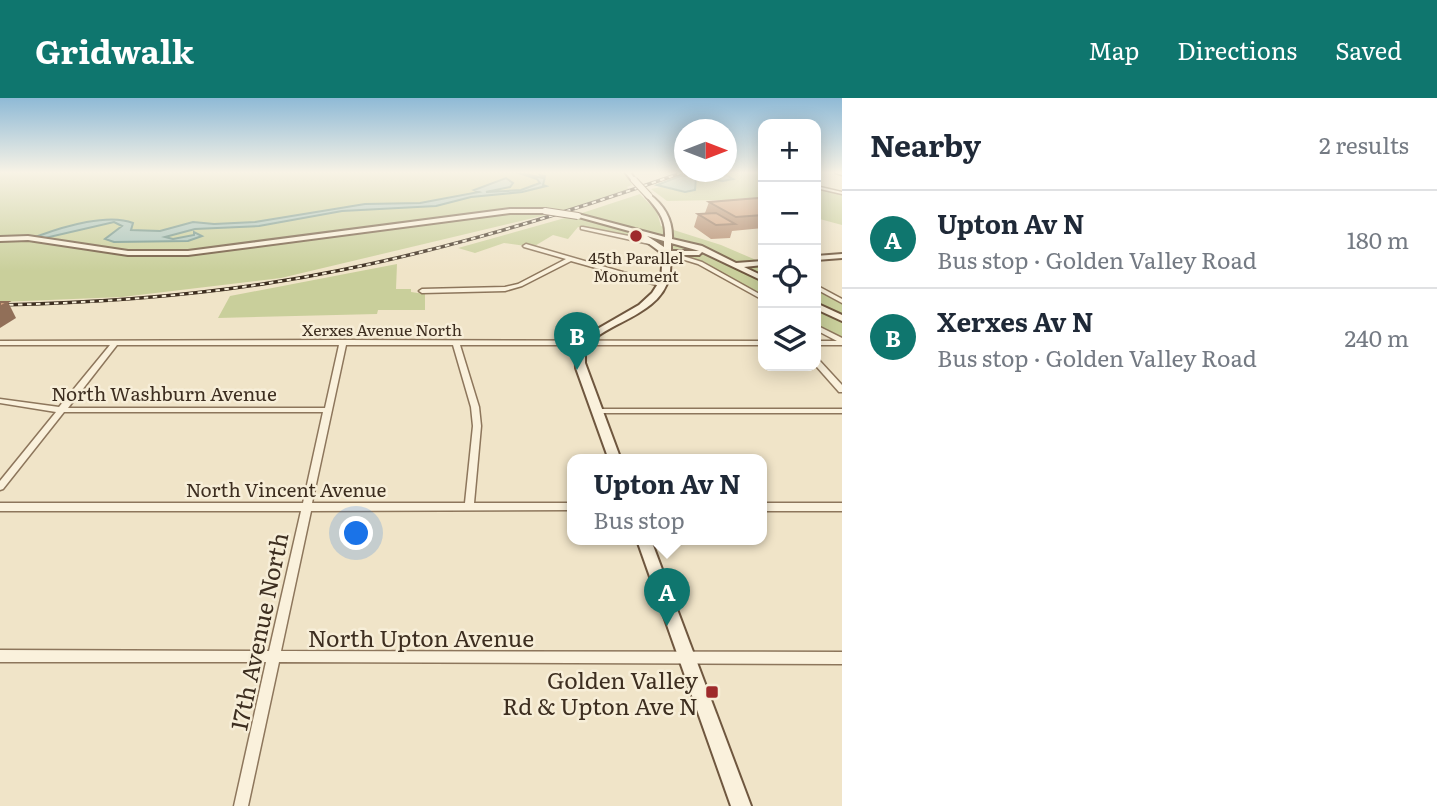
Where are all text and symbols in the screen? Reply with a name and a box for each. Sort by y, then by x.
text: Gridwalk [35,25,194,74]
text: Map [1088,32,1139,67]
text: Directions [1177,32,1297,67]
text: Saved [1335,32,1402,67]
north arrow [674,119,737,182]
map controls [758,119,821,371]
button: + [758,119,821,182]
text: Nearby [870,122,981,166]
text: 2 results [1319,127,1409,161]
button: − [758,182,821,245]
text: Upton Av N [937,203,1085,242]
text: A [884,222,902,256]
text: 180 m [1347,222,1409,256]
marker: 45th Parallel Monument [628,228,644,244]
text: Bus stop · Golden Valley Road [937,242,1257,276]
place label: 45th Parallel Monument [588,245,684,287]
button: locate [758,245,821,308]
text: Xerxes Av N [937,301,1093,340]
button: layers [758,308,821,371]
pin: B [554,312,600,370]
street label: Xerxes Avenue North [302,317,462,341]
text: B [885,320,901,354]
text: 240 m [1344,320,1409,354]
text: Bus stop · Golden Valley Road [937,340,1257,374]
street label: North Washburn Avenue [51,379,277,407]
popup [567,454,767,545]
text: Upton Av N [593,463,741,502]
street label: North Vincent Avenue [186,475,386,503]
text: Bus stop [593,502,685,536]
your location [339,516,373,550]
street label: 17th Avenue North [220,529,296,733]
pin: A [644,568,690,626]
street label: North Upton Avenue [308,620,534,654]
place label: Golden Valley Rd & Upton Ave N [502,662,699,722]
marker: Golden Valley Rd & Upton Ave N [704,684,720,700]

